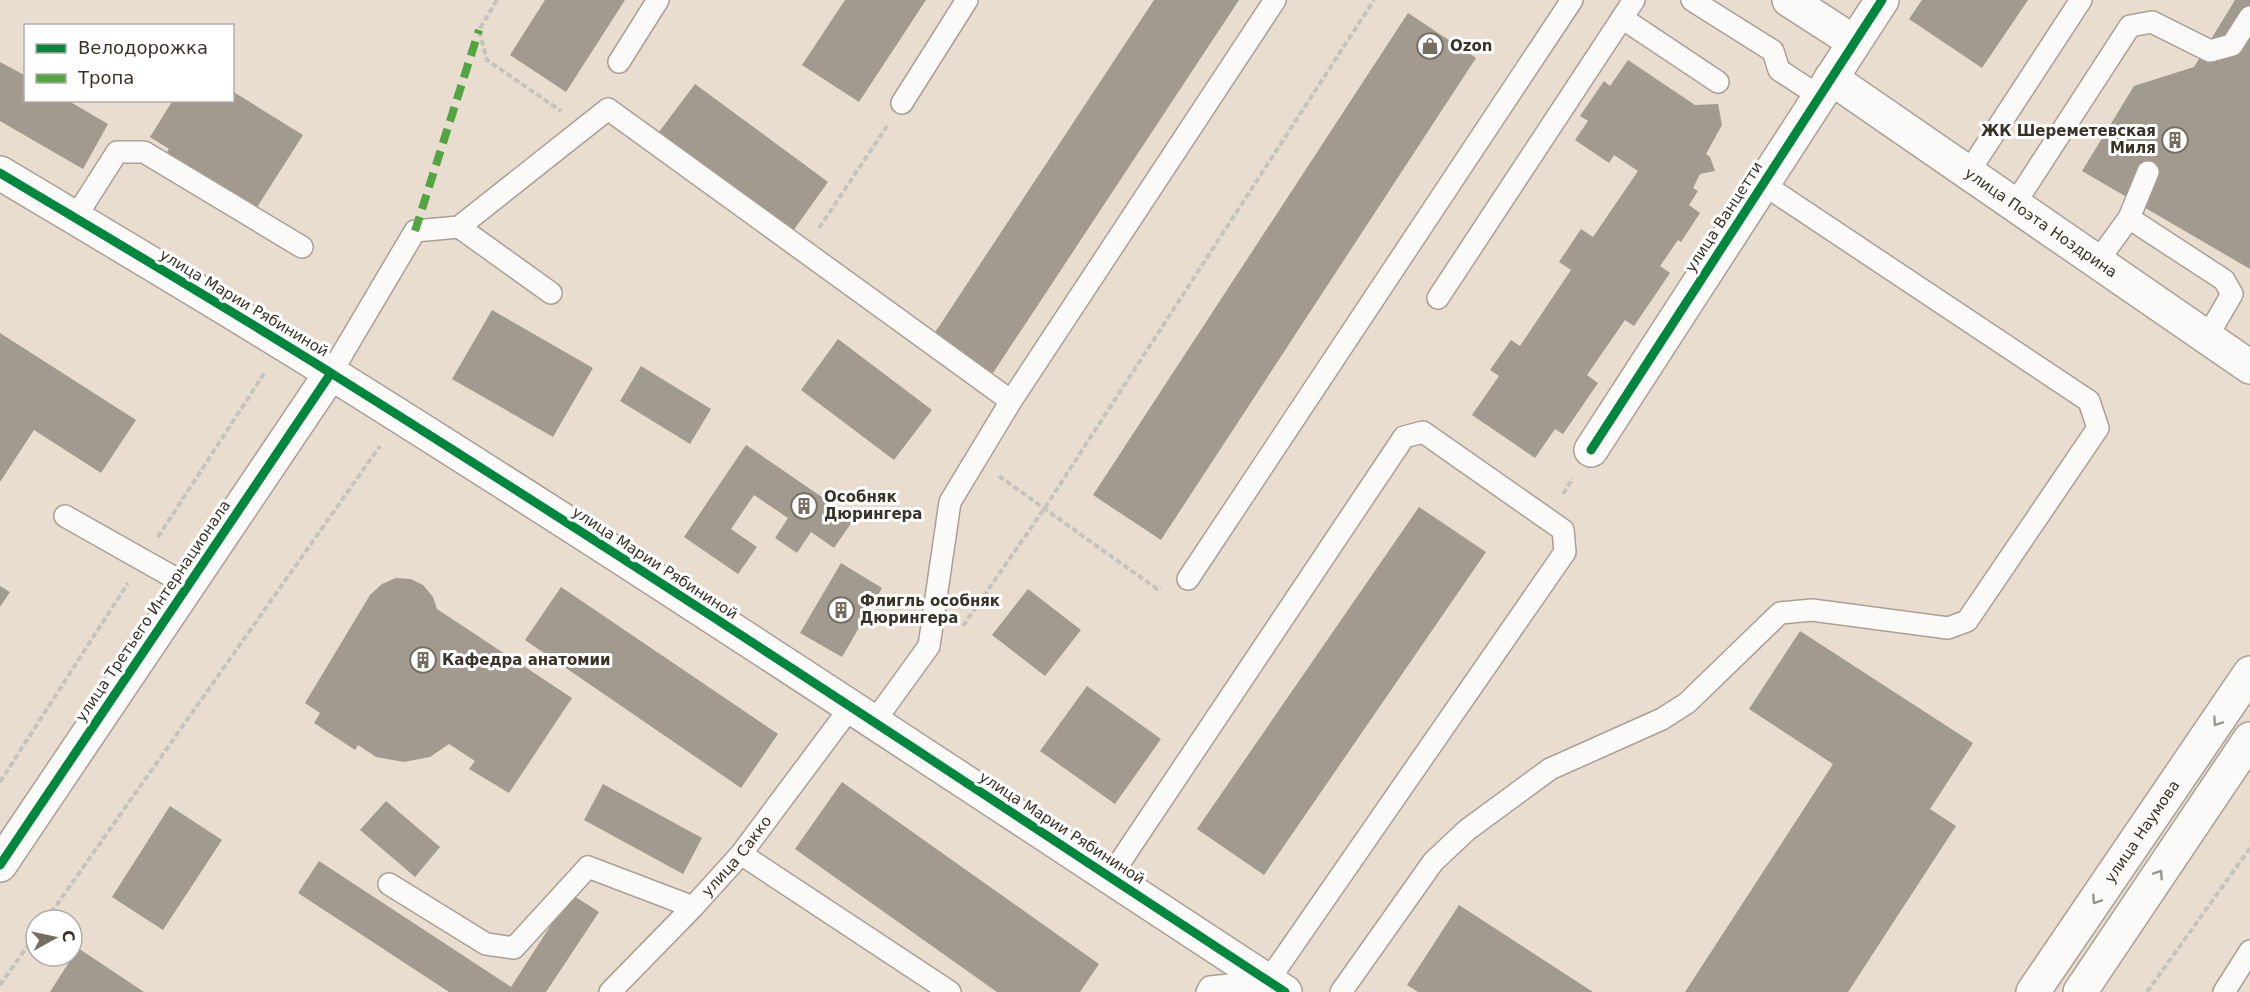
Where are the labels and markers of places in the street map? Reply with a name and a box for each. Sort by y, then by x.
shop icon: Ozon [1415,31,1445,61]
place label: Ozon [1450,37,1492,55]
place label: ЖК Шереметевская Миля [1981,122,2156,157]
building icon: ЖК Шереметевская Миля [2160,125,2190,155]
place label: Особняк Дюрингера [824,488,922,523]
building icon: Особняк Дюрингера [789,491,819,521]
place label: Флигль особняк Дюрингера [860,592,1000,627]
building icon: Флигль особняк Дюрингера [826,595,856,625]
building icon: Кафедра анатомии [408,645,438,675]
place label: Кафедра анатомии [442,651,611,669]

